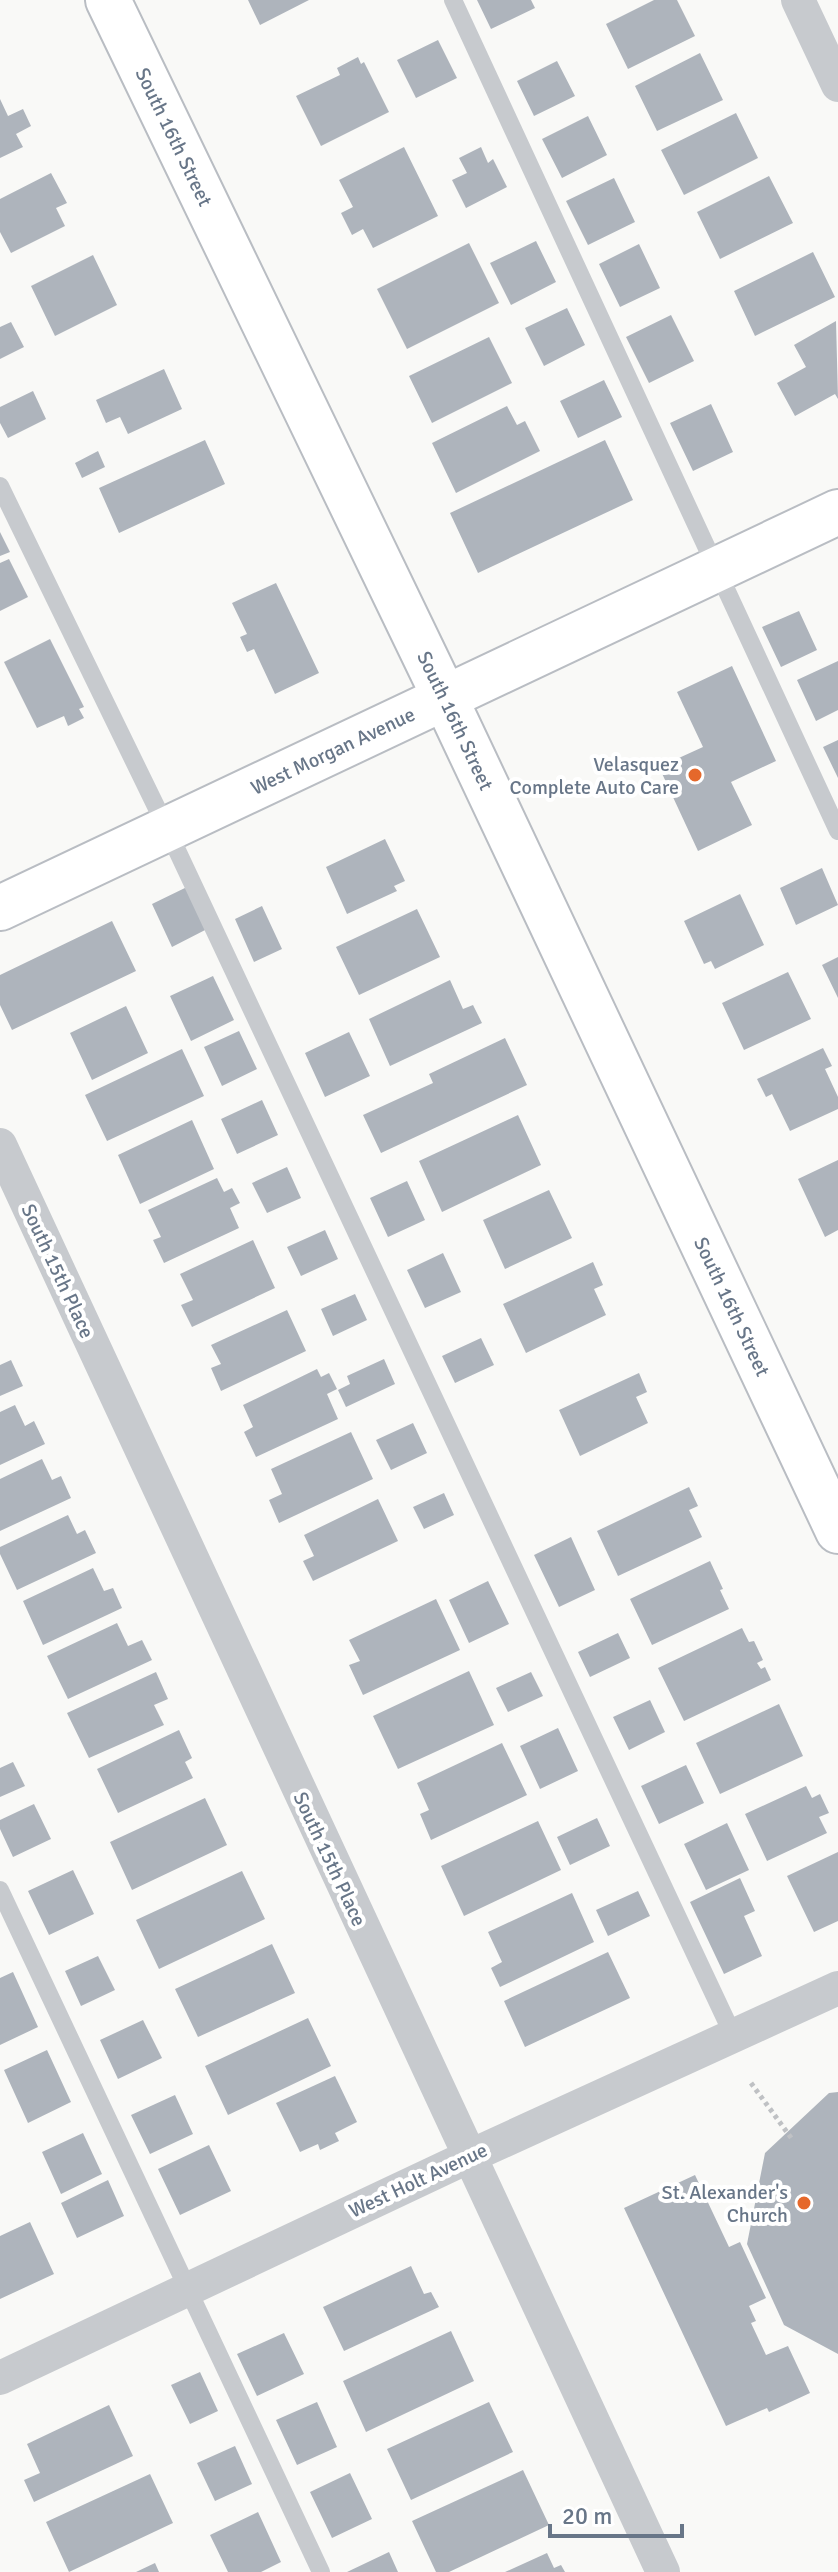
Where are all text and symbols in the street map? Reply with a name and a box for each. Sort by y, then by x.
street label: South 16th Street [130,64,218,210]
street label: South 16th Street [411,647,499,794]
street label: West Morgan Avenue [247,702,419,801]
place label: Velasquez Complete Auto Care [510,752,679,800]
marker: Velasquez Complete Auto Care [686,766,704,784]
street label: South 15th Place [16,1200,100,1342]
street label: South 16th Street [688,1233,775,1380]
street label: South 15th Place [288,1788,372,1930]
street label: West Holt Avenue [345,2137,491,2223]
place label: St. Alexander's Church [662,2180,788,2228]
marker: St. Alexander's Church [795,2194,813,2212]
scale bar [550,2488,682,2538]
text: 20 m [562,2501,612,2531]

